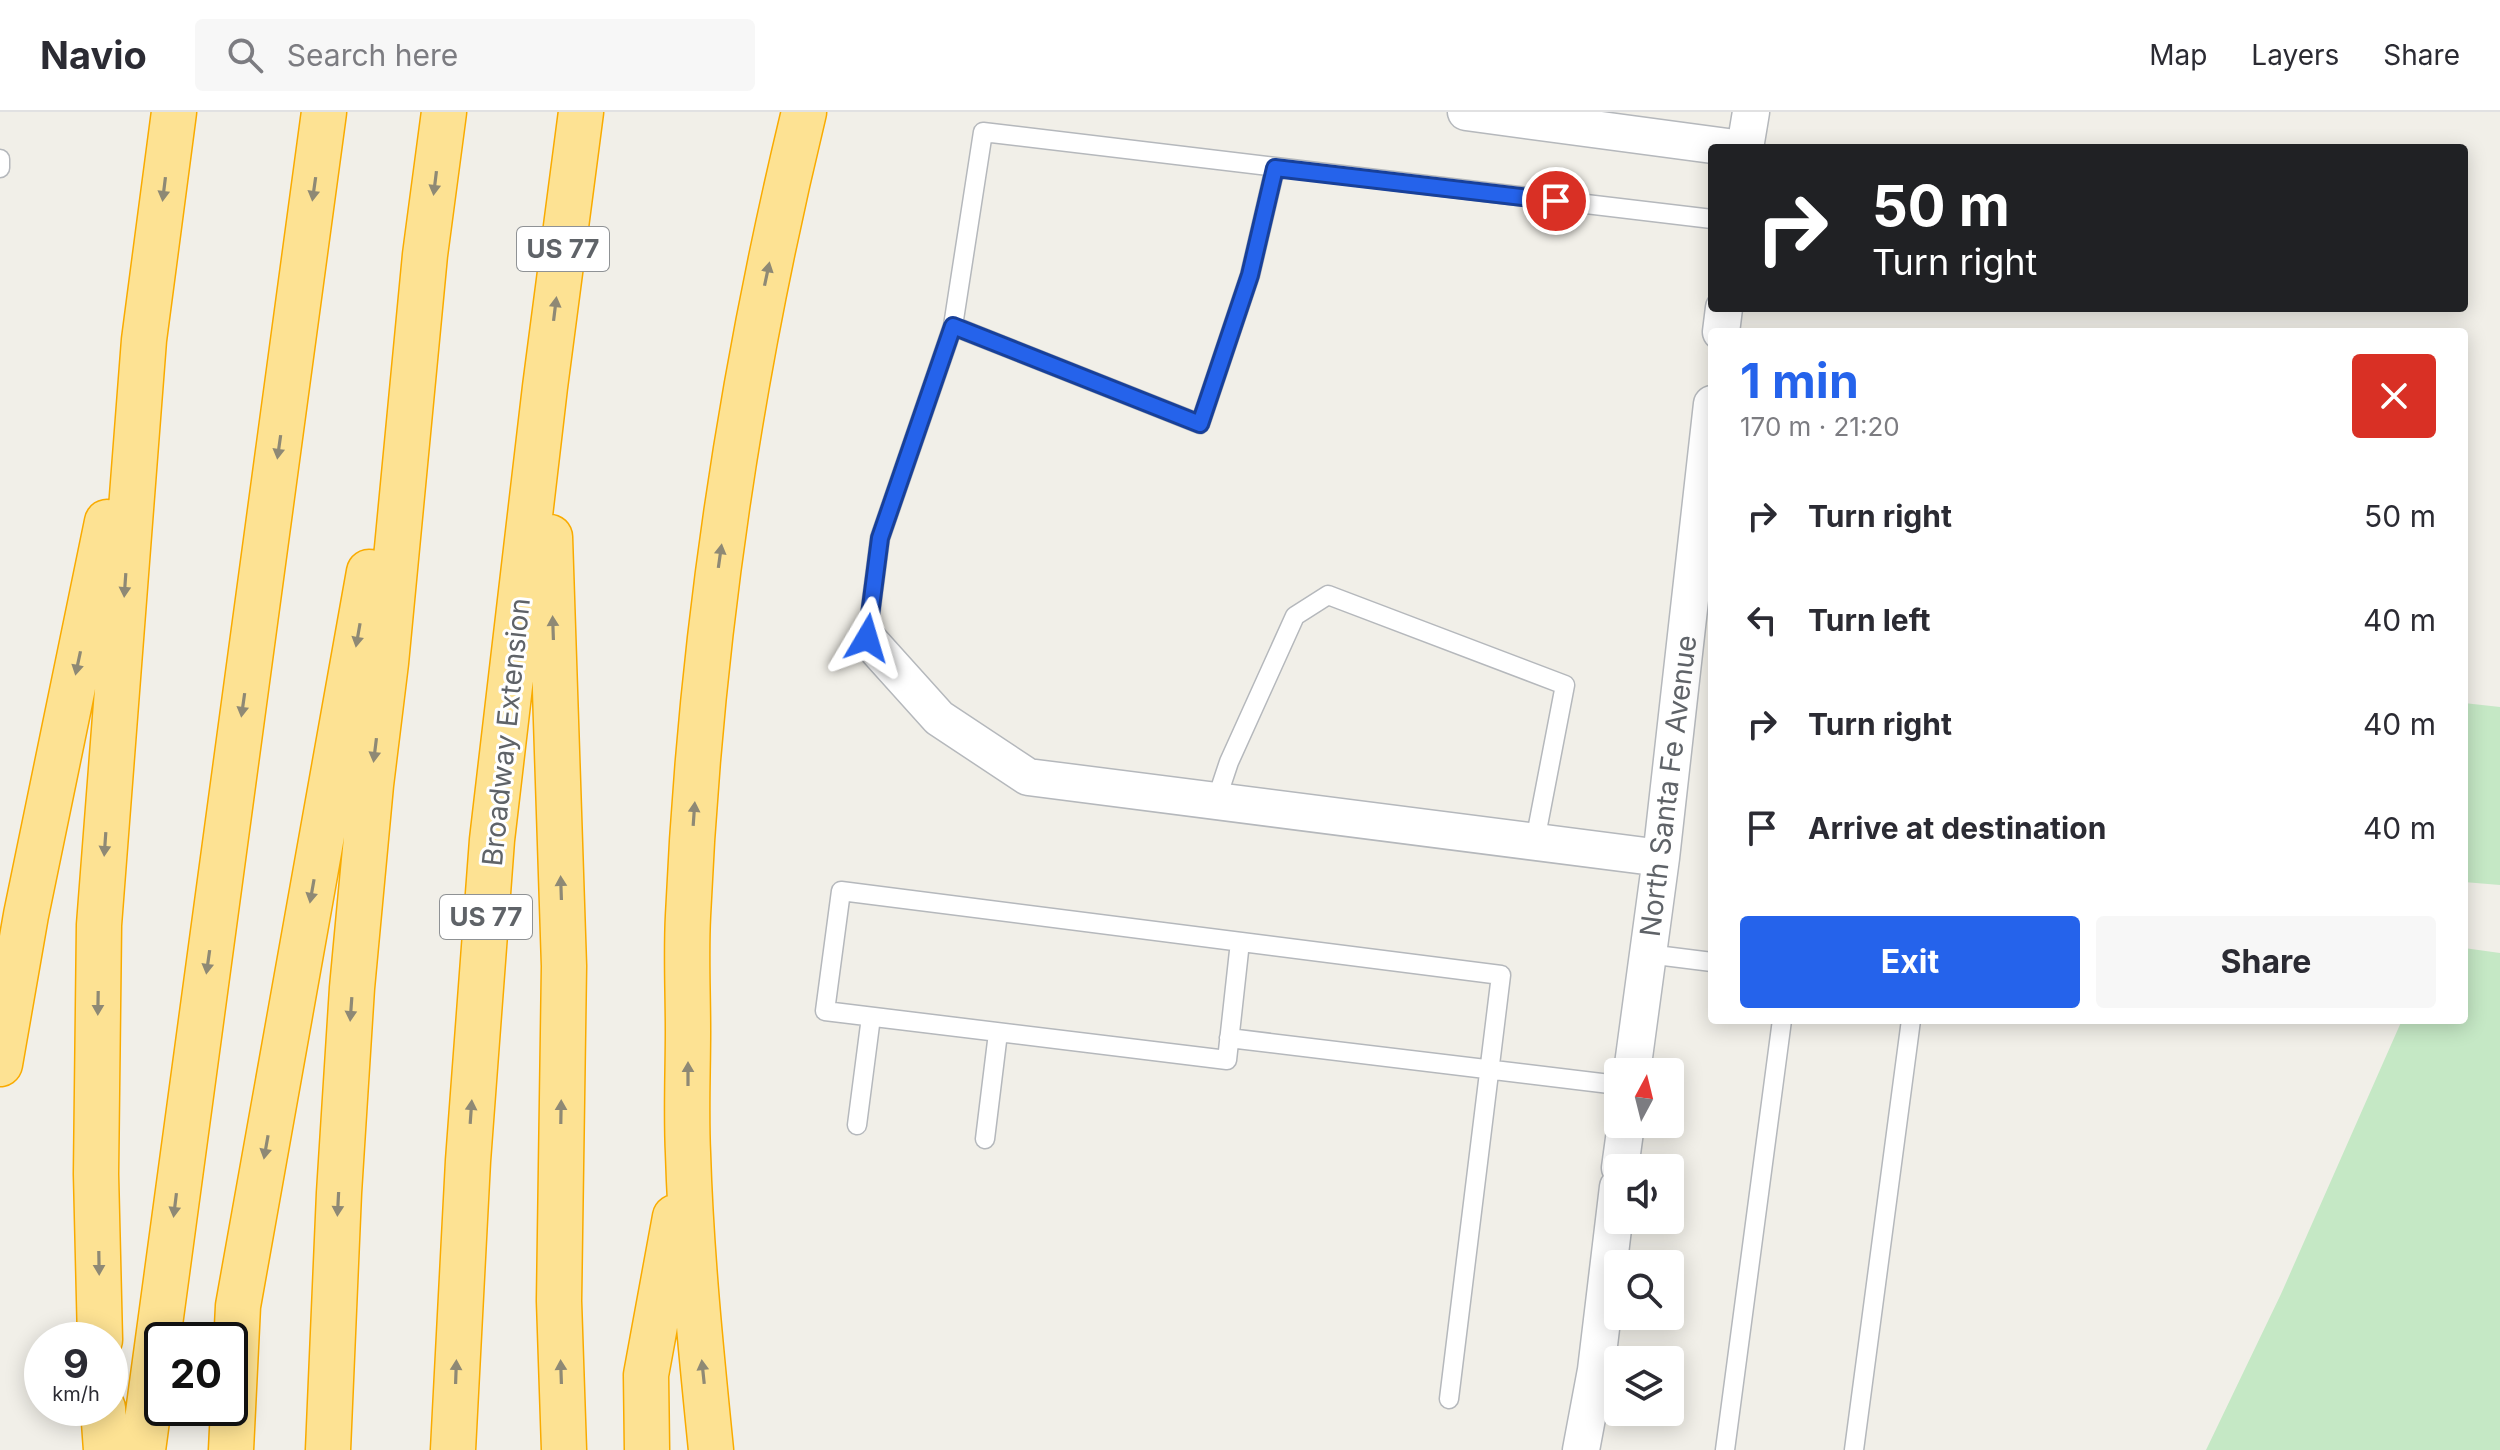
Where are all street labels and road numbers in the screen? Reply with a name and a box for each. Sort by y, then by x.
road number: US 77 [517,227,609,271]
street label: Broadway Extension [475,596,537,868]
street label: North Santa Fe Avenue [1633,633,1703,939]
road number: US 77 [440,895,532,939]

